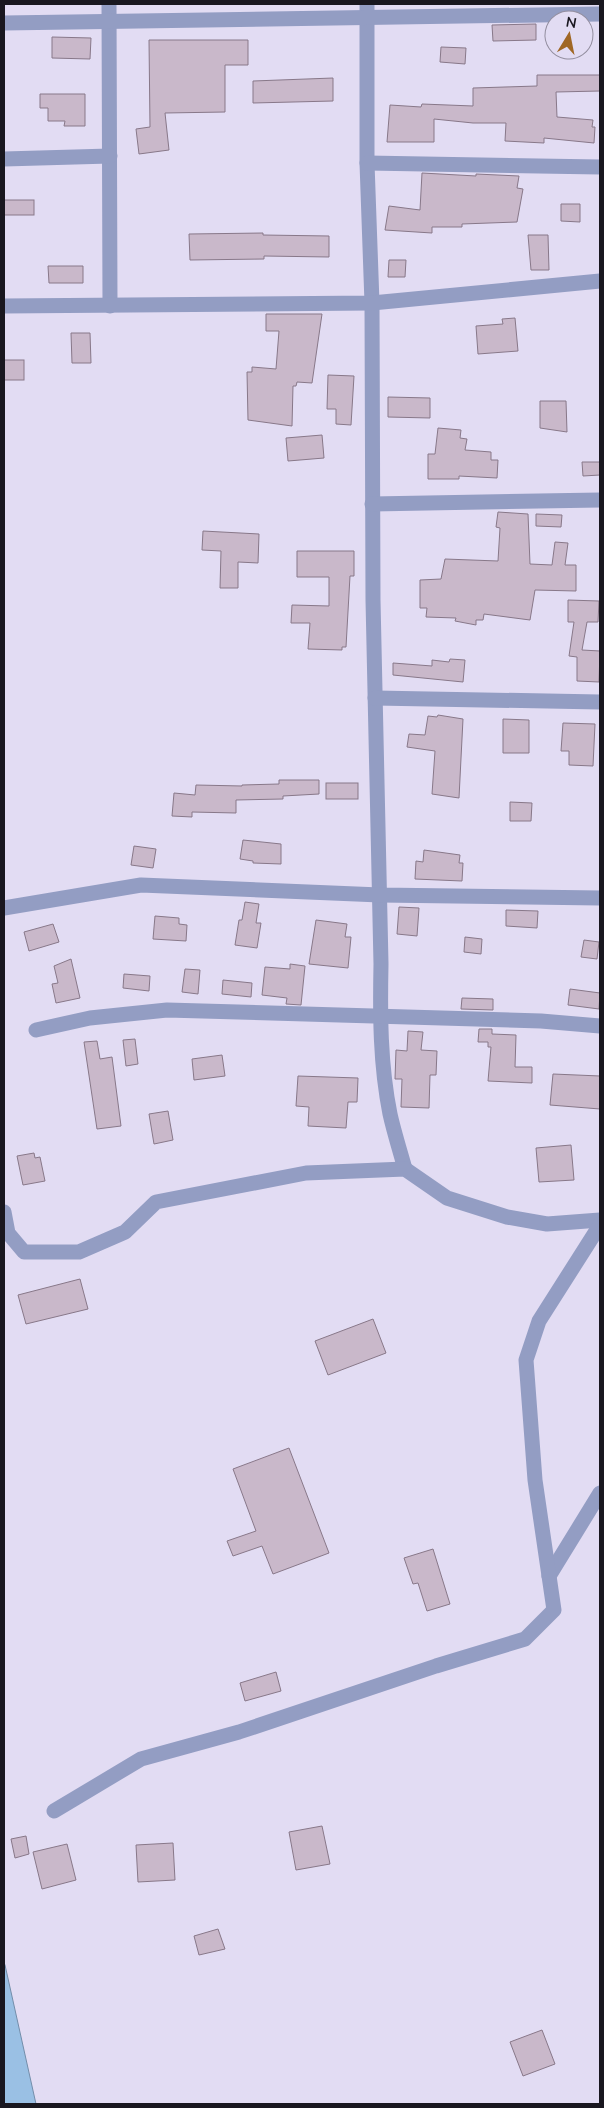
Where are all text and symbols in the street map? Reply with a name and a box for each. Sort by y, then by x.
north arrow [544,10,594,60]
text: N [564,12,578,32]

